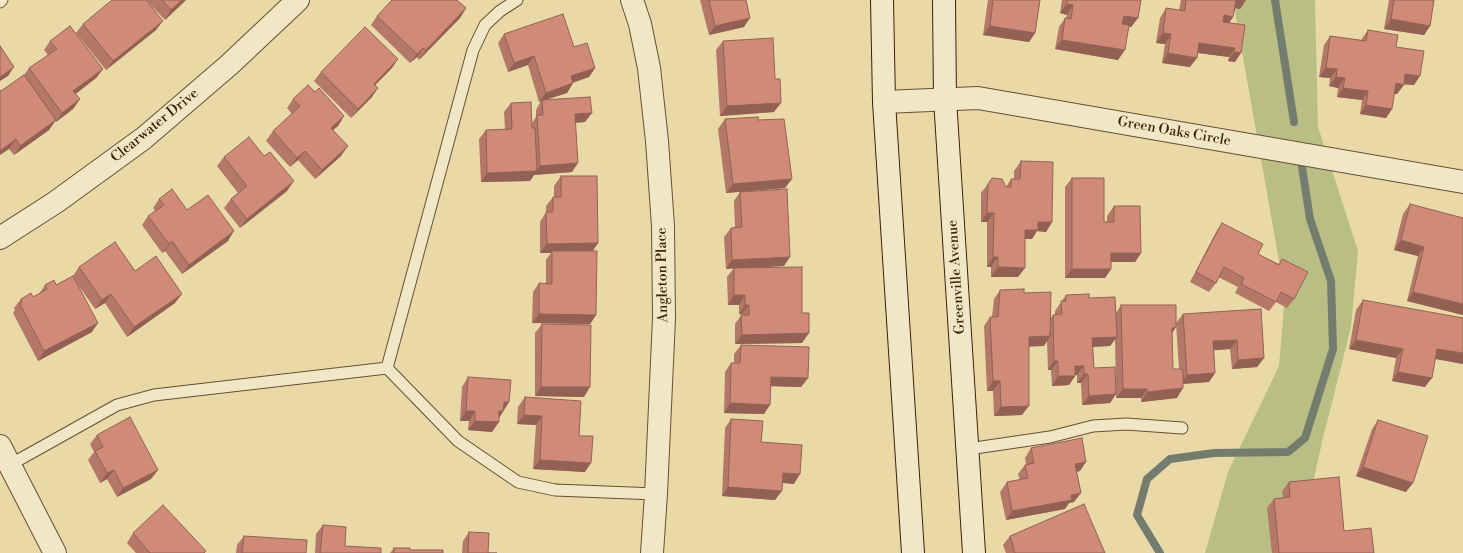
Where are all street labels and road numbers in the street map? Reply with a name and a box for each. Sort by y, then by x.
street label: Clearwater Drive [108,86,202,166]
street label: Green Oaks Circle [1116,114,1232,150]
street label: Greenville Avenue [945,219,969,335]
street label: Angleton Place [654,227,672,323]

